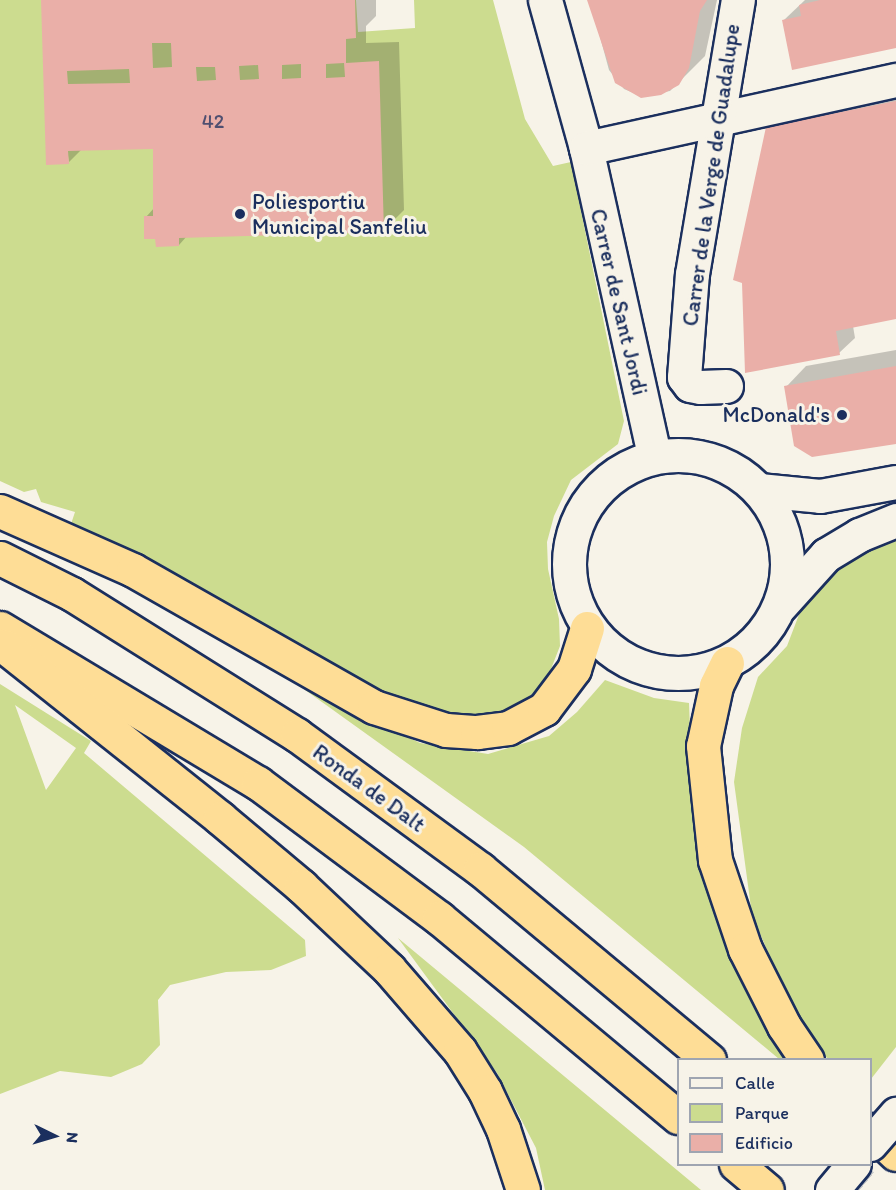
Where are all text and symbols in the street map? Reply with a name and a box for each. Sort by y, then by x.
street label: Carrer de la Verge de Guadalupe [677,22,745,328]
house number: 42 [202,109,224,133]
place label: Poliesportiu Municipal Sanfeliu [252,188,428,240]
street label: Carrer de Sant Jordi [585,206,653,398]
marker: Poliesportiu Municipal Sanfeliu [233,207,247,221]
place label: McDonald's [722,402,830,428]
marker: McDonald's [835,408,849,422]
street label: Ronda de Dalt [308,738,430,838]
legend [677,1058,872,1166]
text: Calle [735,1072,775,1094]
text: Parque [735,1102,789,1124]
north arrow [24,1106,84,1166]
text: N [62,1131,82,1144]
text: Edificio [735,1132,793,1154]

